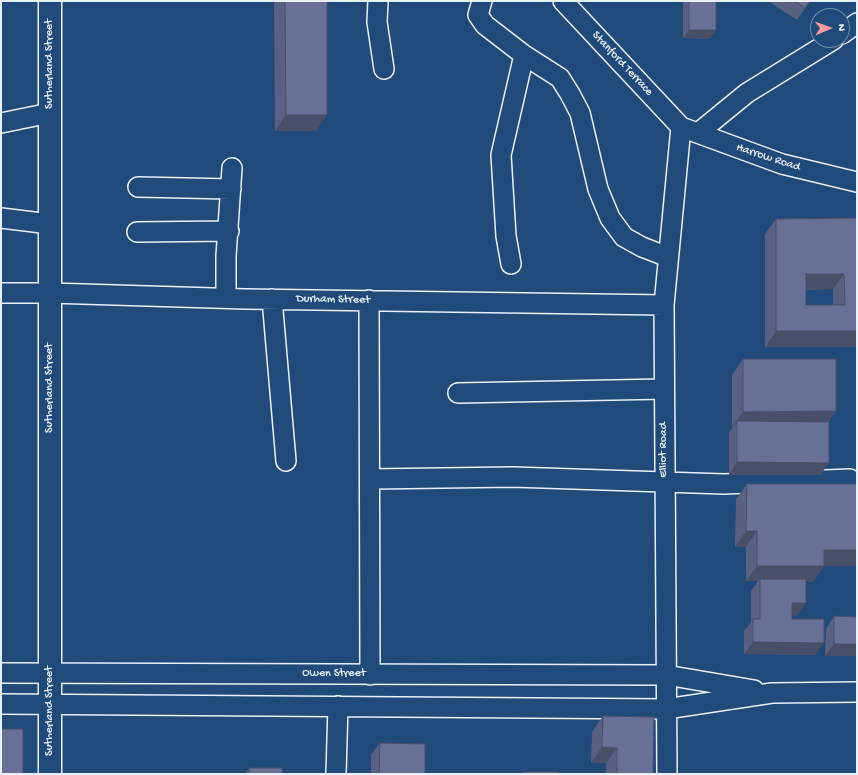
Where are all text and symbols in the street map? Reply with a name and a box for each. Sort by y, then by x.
north arrow [810,8,850,48]
street label: Sutherland Street [43,19,57,109]
text: N [835,24,847,31]
street label: Stanford Terrace [588,29,656,99]
street label: Harrow Road [734,141,802,175]
street label: Durham Street [296,292,370,308]
street label: Sutherland Street [43,343,57,433]
street label: Elliot Road [657,422,671,478]
street label: Sutherland Street [43,666,57,756]
street label: Owen Street [302,667,366,681]

